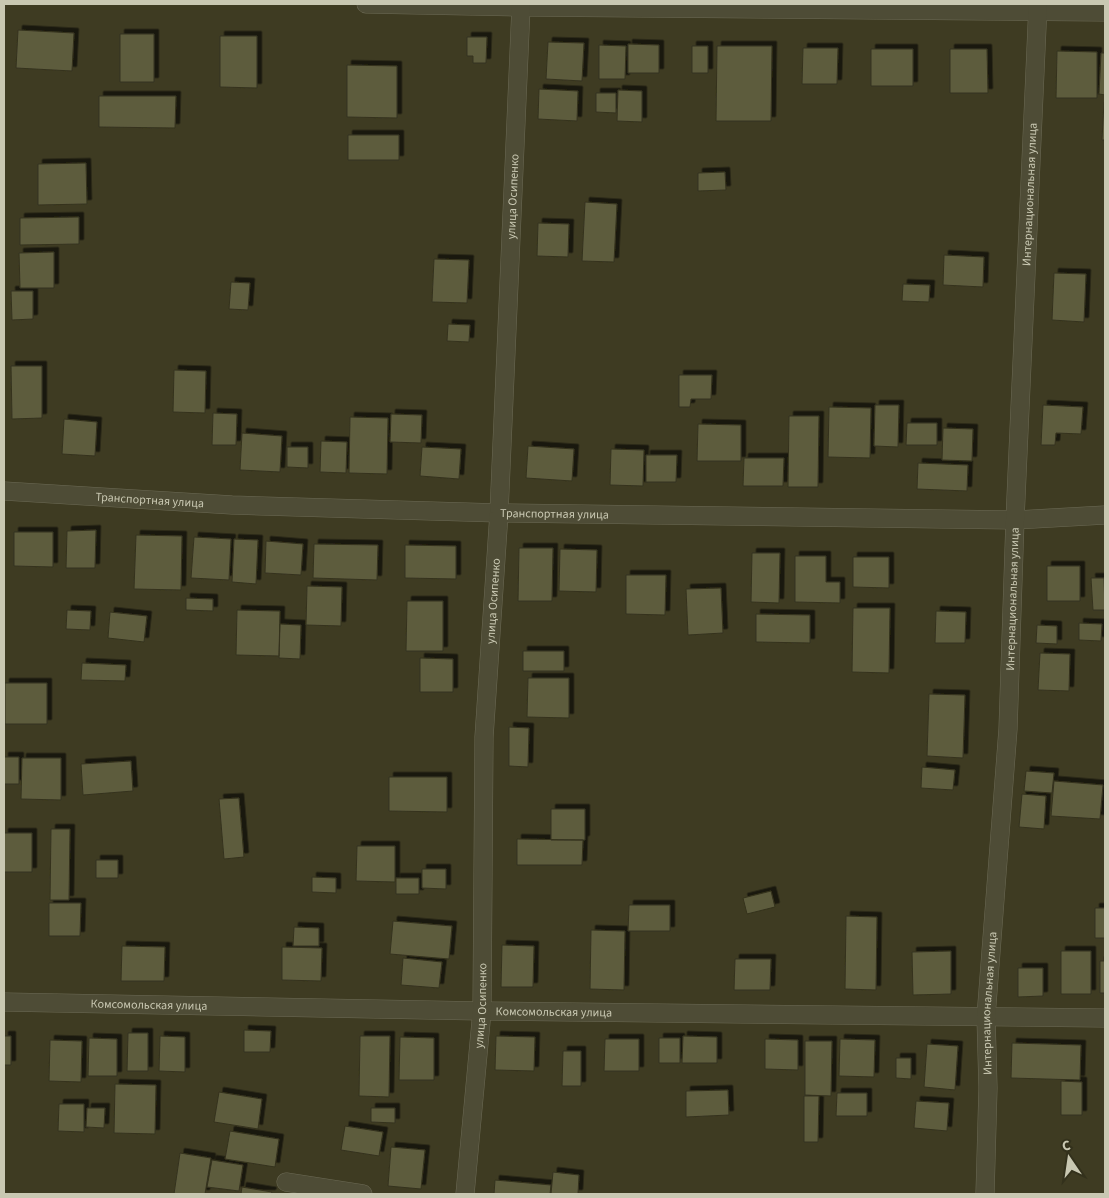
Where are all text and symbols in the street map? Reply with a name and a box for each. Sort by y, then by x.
street label: Интернациональная улица [1018,122,1042,266]
street label: улица Осипенко [503,153,524,240]
street label: Транспортная улица [95,489,204,512]
street label: Транспортная улица [500,505,609,523]
street label: Интернациональная улица [1002,527,1024,671]
street label: улица Осипенко [482,558,505,644]
street label: Интернациональная улица [978,931,1001,1075]
street label: улица Осипенко [471,963,491,1049]
street label: Комсомольская улица [91,996,207,1015]
street label: Комсомольская улица [496,1003,612,1021]
north arrow [1044,1133,1094,1183]
text: С [1060,1136,1073,1157]

